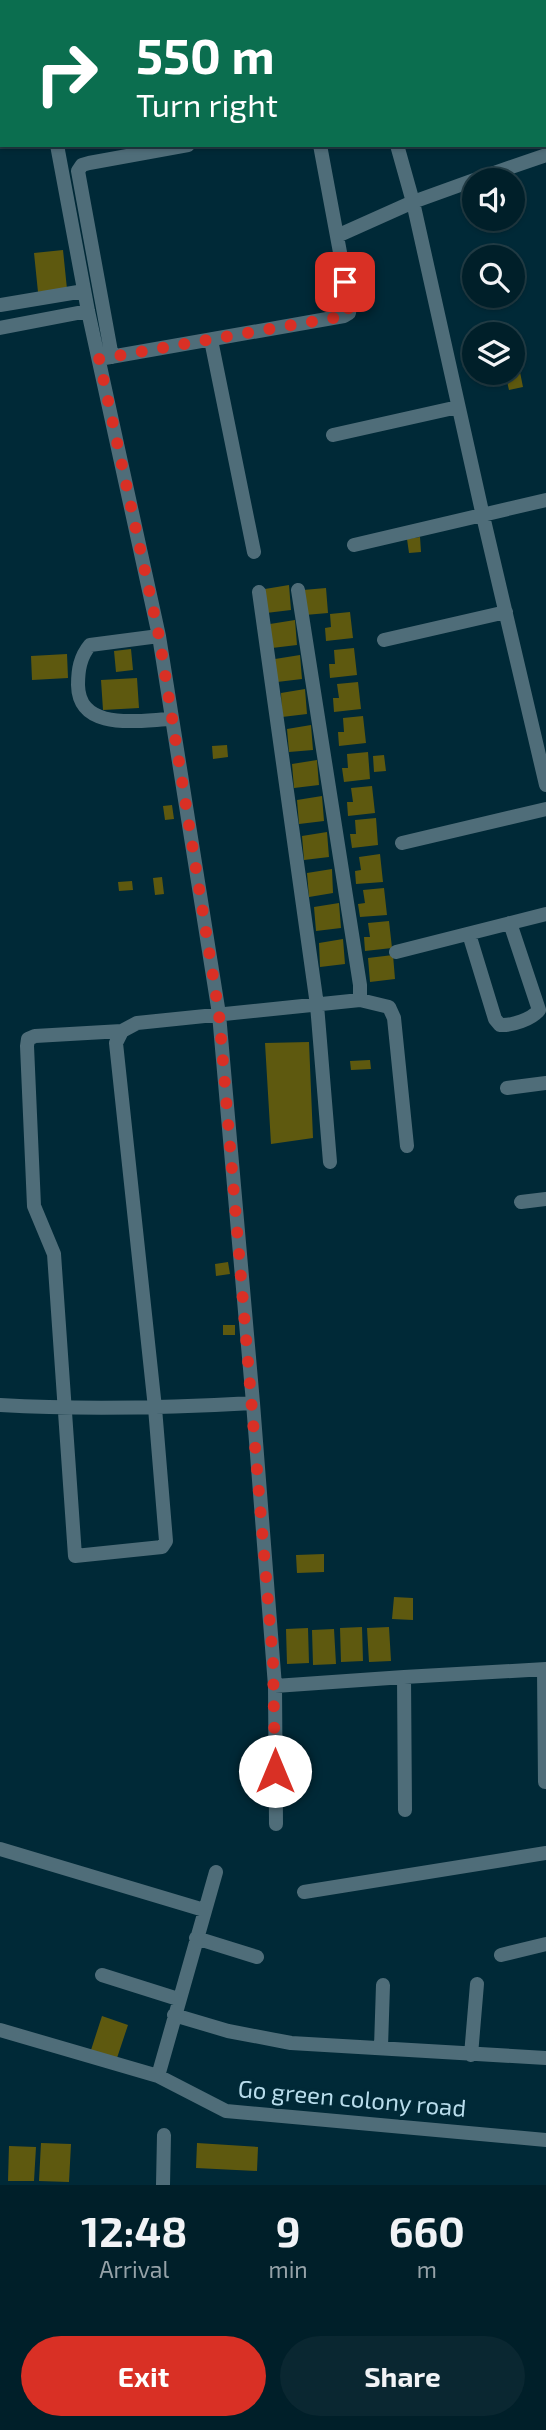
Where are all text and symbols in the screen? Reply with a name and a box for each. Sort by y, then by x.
text: 550 m [136,25,275,84]
icon: right [21,28,112,119]
text: Turn right [136,85,278,123]
map controls [462,168,525,385]
button: sound [462,168,525,231]
button: search [462,245,525,308]
pin [315,252,375,312]
icon: arrive [326,263,364,301]
button: layers [462,322,525,385]
position arrow [238,1734,312,1808]
street label: Go green colony road [237,2073,468,2122]
text: 12:48 [81,2205,187,2255]
text: 9 [276,2205,300,2255]
text: 660 [389,2205,465,2255]
text: Arrival [99,2255,169,2283]
text: min [268,2255,308,2283]
text: m [417,2255,437,2283]
button: Exit [21,2336,266,2416]
button: Share [280,2336,525,2416]

